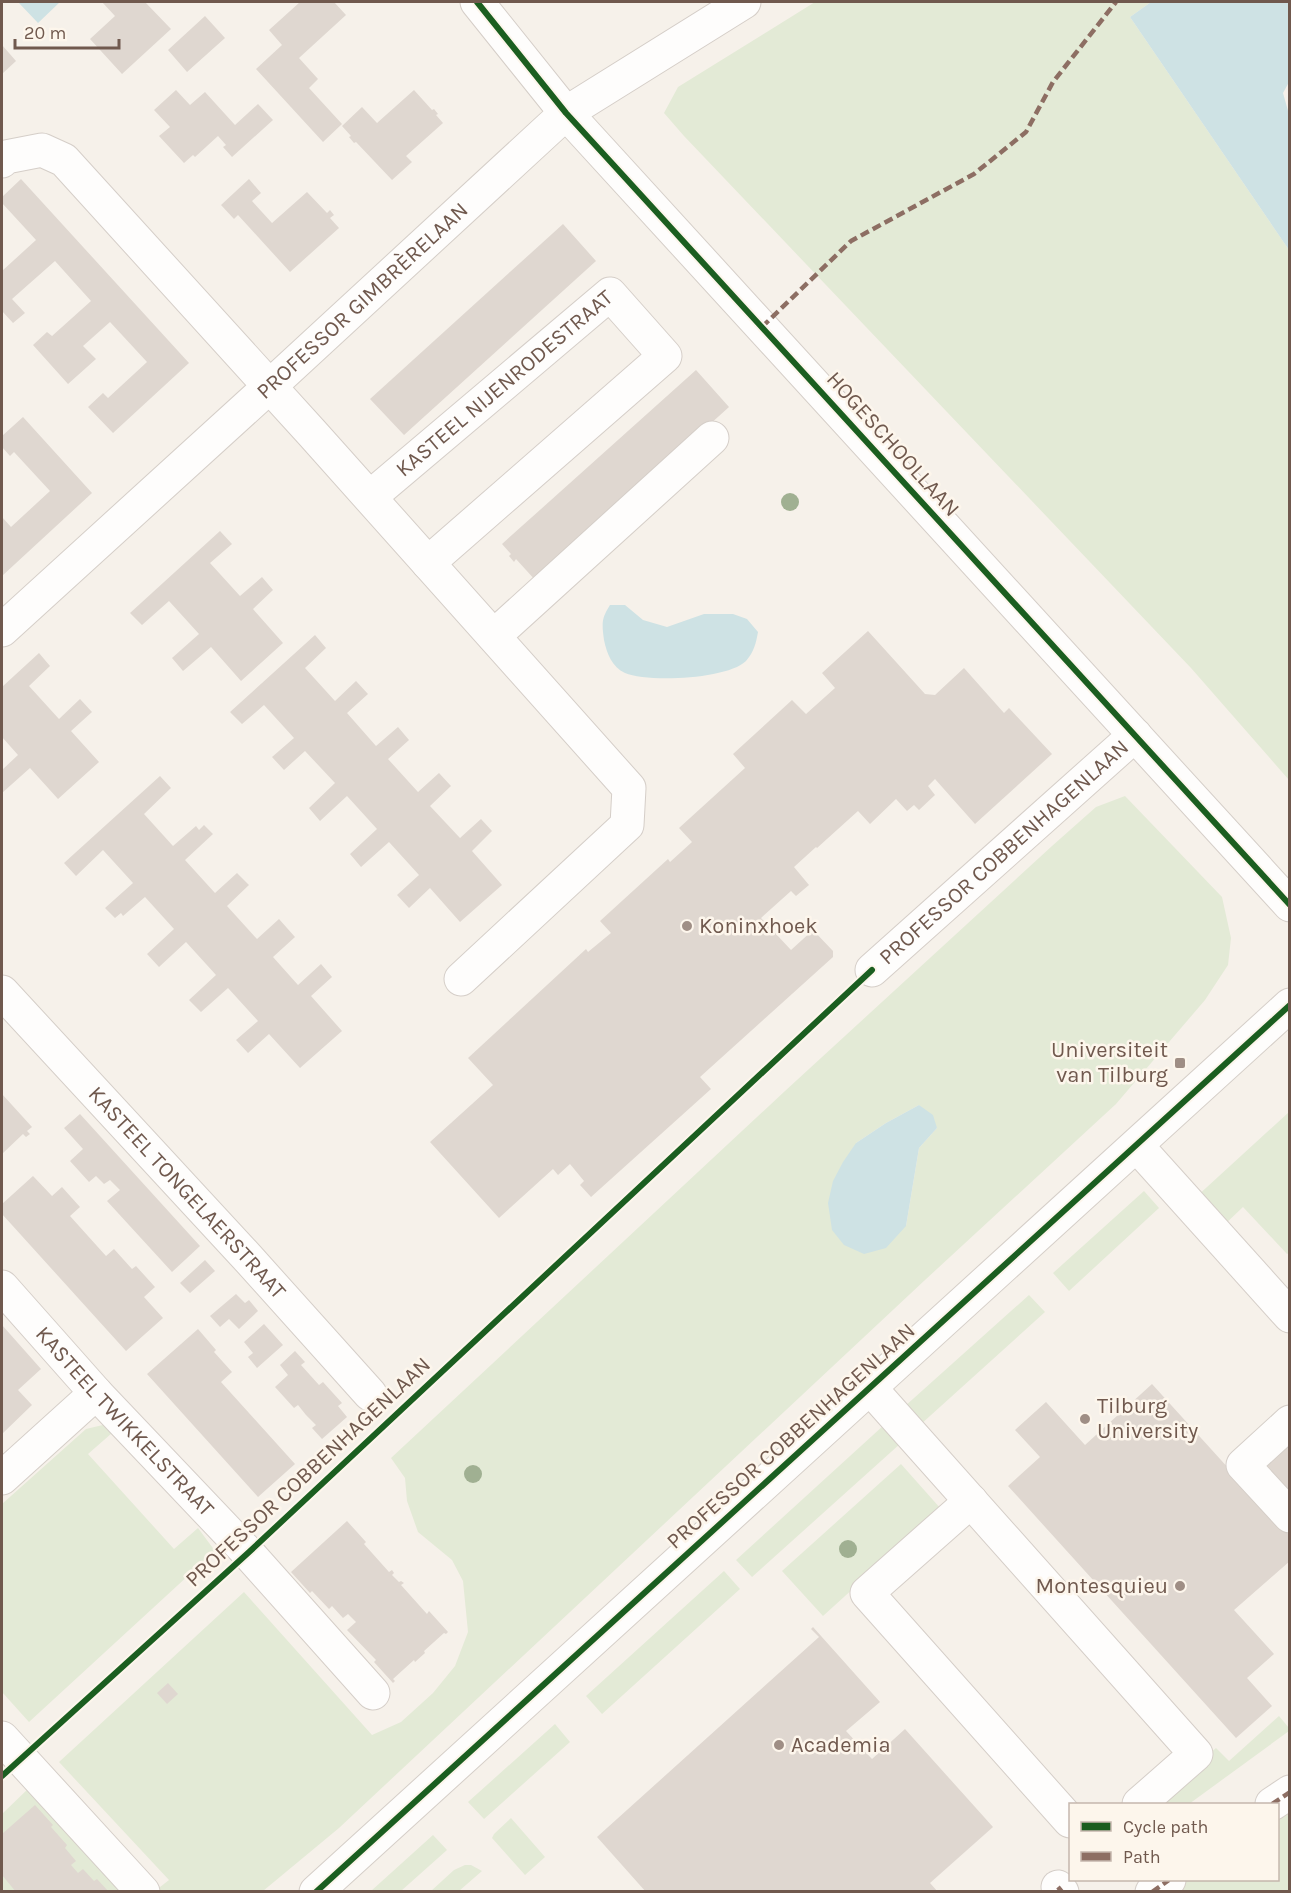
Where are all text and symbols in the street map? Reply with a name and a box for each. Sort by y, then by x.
scale bar [15,12,118,50]
text: 20 m [24,22,66,44]
street label: PROFESSOR GIMBRÈRELAAN [251,197,473,405]
street label: KASTEEL NIJENRODESTRAAT [391,284,618,482]
street label: HOGESCHOOLLAAN [821,366,965,522]
street label: PROFESSOR COBBENHAGENLAAN [874,734,1134,970]
place label: Koninxhoek [699,913,818,939]
marker: Koninxhoek [680,919,694,933]
place label: Universiteit van Tilburg [1051,1037,1169,1088]
marker: Universiteit van Tilburg [1173,1056,1187,1070]
street label: KASTEEL TONGELAERSTRAAT [83,1081,291,1304]
street label: PROFESSOR COBBENHAGENLAAN [661,1318,921,1554]
street label: KASTEEL TWIKKELSTRAAT [30,1321,219,1522]
street label: PROFESSOR COBBENHAGENLAAN [180,1352,436,1592]
place label: Tilburg University [1097,1393,1198,1444]
marker: Tilburg University [1078,1412,1092,1426]
place label: Montesquieu [1036,1573,1168,1599]
marker: Montesquieu [1173,1579,1187,1593]
place label: Academia [791,1732,891,1758]
marker: Academia [772,1738,786,1752]
legend [1069,1803,1279,1881]
text: Cycle path [1123,1816,1208,1838]
text: Path [1123,1846,1161,1868]

